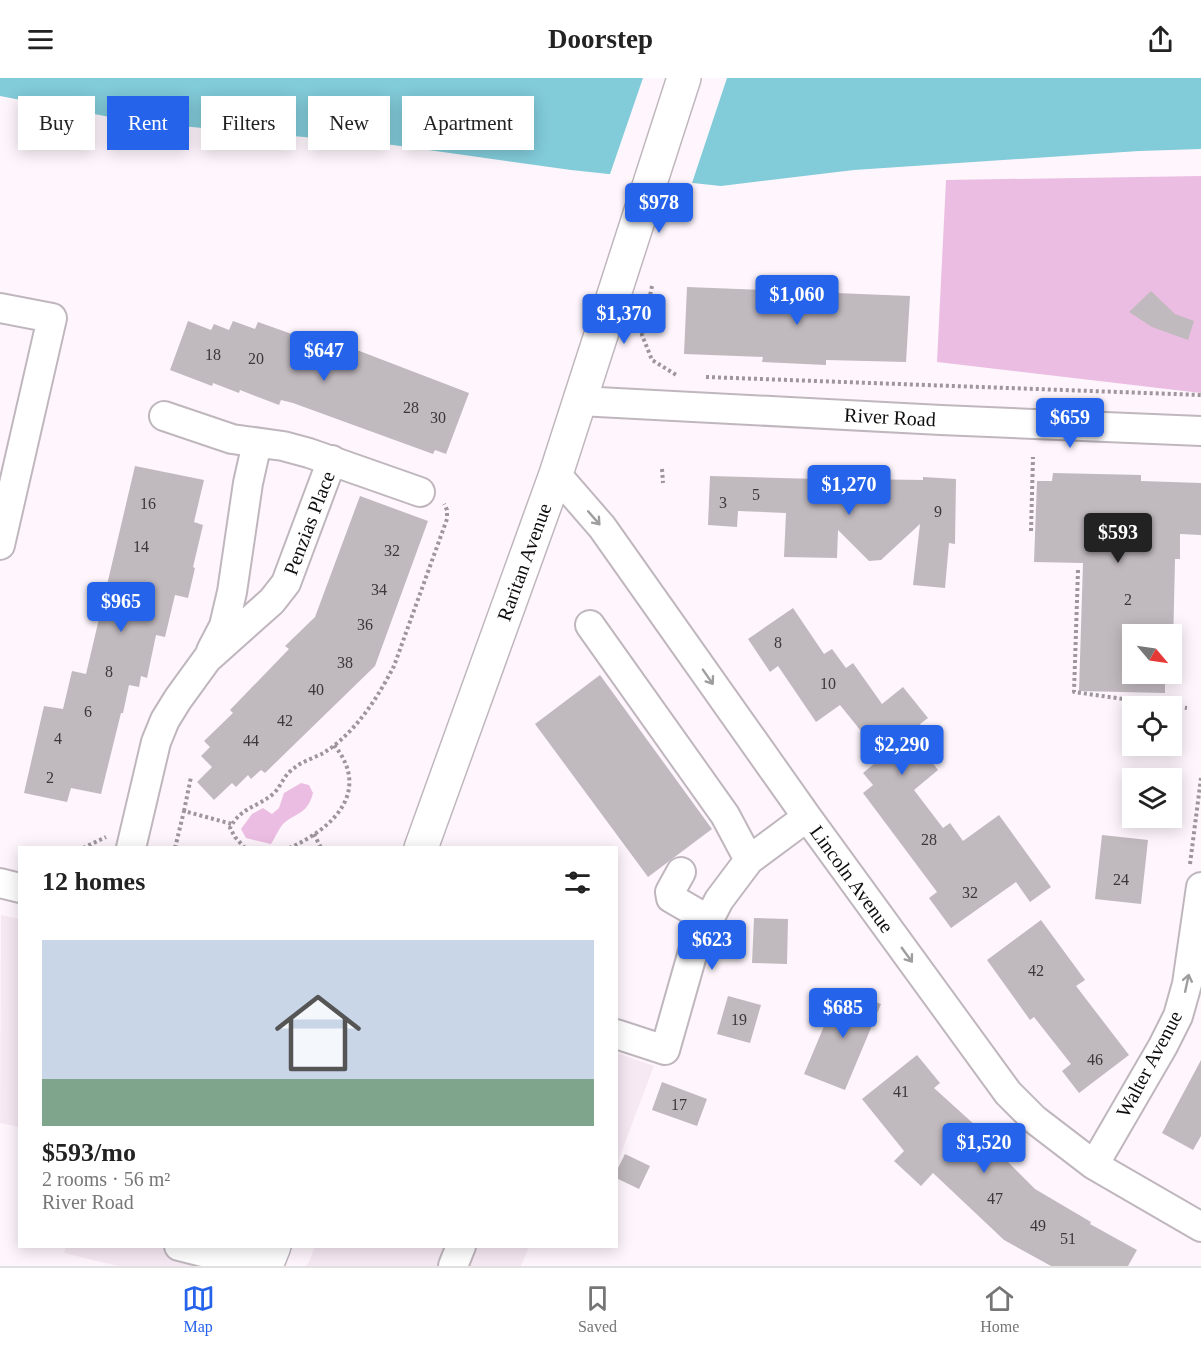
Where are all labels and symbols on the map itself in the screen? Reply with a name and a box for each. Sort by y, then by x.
pin: $978 [623,183,695,234]
pin: $1,060 [748,275,846,326]
pin: $1,370 [575,294,673,345]
pin: $647 [288,331,360,382]
house number: 18 [205,346,221,363]
house number: 20 [248,350,264,367]
pin: $659 [1034,398,1106,449]
house number: 28 [403,399,419,416]
street label: River Road [844,404,936,430]
house number: 30 [430,409,446,426]
pin: $1,270 [800,465,898,516]
street label: Penzias Place [279,468,339,578]
house number: 5 [752,486,760,503]
house number: 3 [719,494,727,511]
house number: 16 [140,495,156,512]
street label: Raritan Avenue [493,500,555,624]
house number: 9 [934,503,942,520]
one-way arrow [587,511,601,526]
pin: $593 [1082,513,1154,564]
house number: 14 [133,538,149,555]
house number: 32 [384,542,400,559]
house number: 34 [371,581,387,598]
pin: $965 [85,582,157,633]
house number: 2 [1124,591,1132,608]
house number: 36 [357,616,373,633]
north arrow [1122,624,1182,684]
house number: 8 [774,634,782,651]
house number: 38 [337,654,353,671]
house number: 8 [105,663,113,680]
one-way arrow [702,668,714,684]
house number: 10 [820,675,836,692]
house number: 40 [308,681,324,698]
house number: 6 [84,703,92,720]
house number: 42 [277,712,293,729]
pin: $2,290 [853,725,951,776]
house number: 4 [54,730,62,747]
house number: 44 [243,732,259,749]
house number: 2 [46,769,54,786]
street label: Lincoln Avenue [806,821,898,937]
house number: 28 [921,831,937,848]
house number: 24 [1113,871,1129,888]
house number: 32 [962,884,978,901]
pin: $623 [676,920,748,971]
one-way arrow [901,946,913,962]
house number: 42 [1028,962,1044,979]
one-way arrow [1182,974,1193,993]
pin: $685 [807,988,879,1039]
street label: Walter Avenue [1112,1007,1186,1121]
house number: 19 [731,1011,747,1028]
house number: 46 [1087,1051,1103,1068]
house number: 41 [893,1083,909,1100]
house number: 17 [671,1096,687,1113]
pin: $1,520 [935,1123,1033,1174]
house number: 47 [987,1190,1003,1207]
house number: 49 [1030,1217,1046,1234]
house number: 51 [1060,1230,1076,1247]

